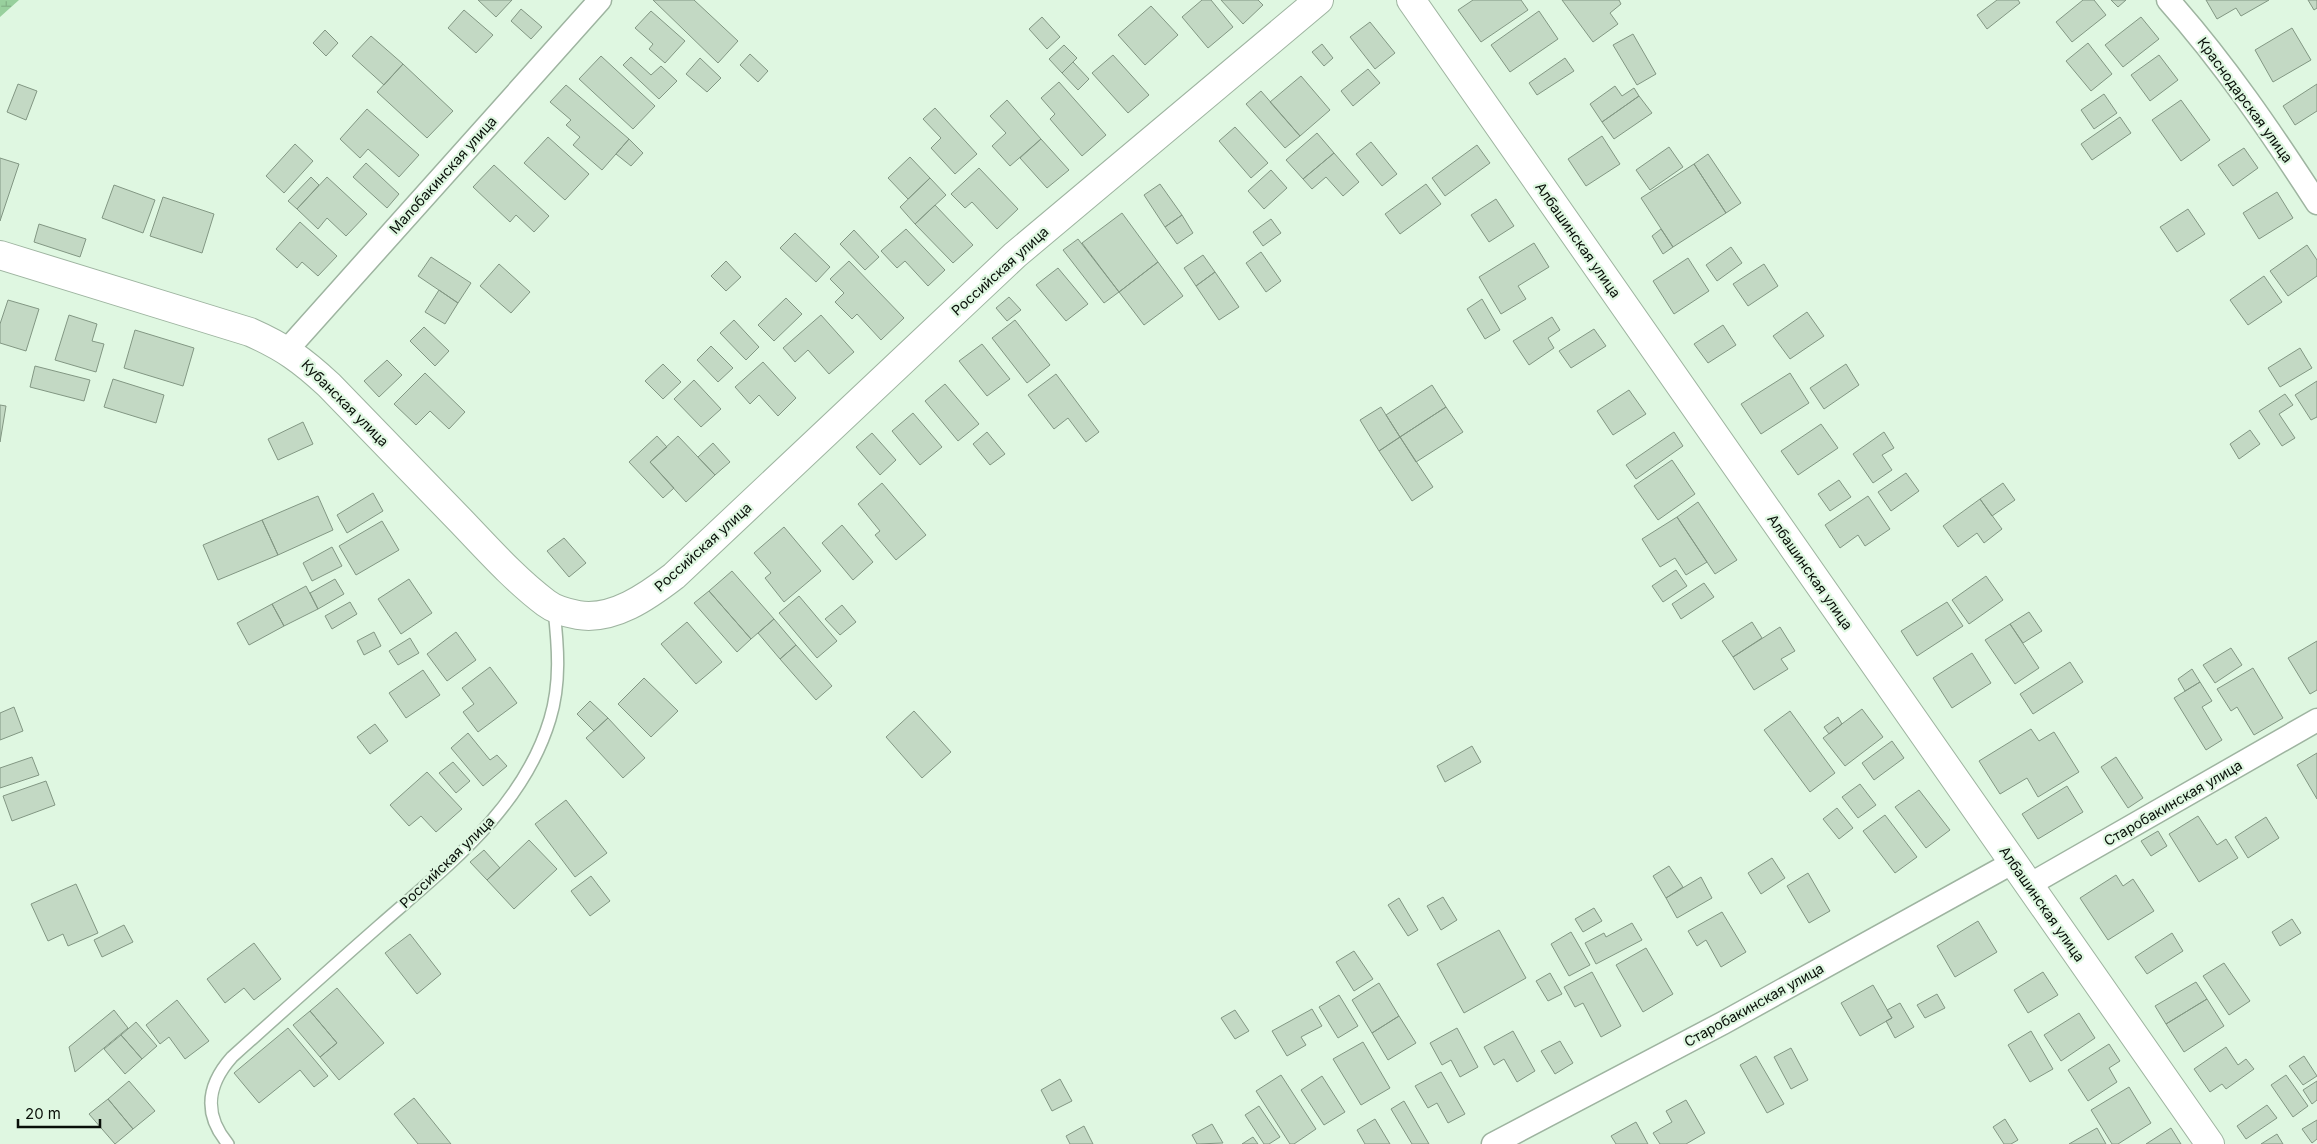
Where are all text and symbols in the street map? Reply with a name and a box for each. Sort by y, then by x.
street label: Краснодарская улица [2194,34,2297,166]
street label: Малобакинская улица [385,112,500,237]
street label: Албашинская улица [1532,179,1625,301]
street label: Российская улица [948,223,1052,319]
street label: Кубанская улица [298,356,392,450]
street label: Российская улица [651,499,755,595]
street label: Албашинская улица [1764,511,1857,633]
street label: Старобакинская улица [2101,756,2245,849]
street label: Российская улица [396,812,497,911]
street label: Албашинская улица [1996,843,2089,965]
street label: Старобакинская улица [1681,959,1826,1050]
scale bar [18,1096,100,1128]
text: 20 m [25,1104,61,1123]

